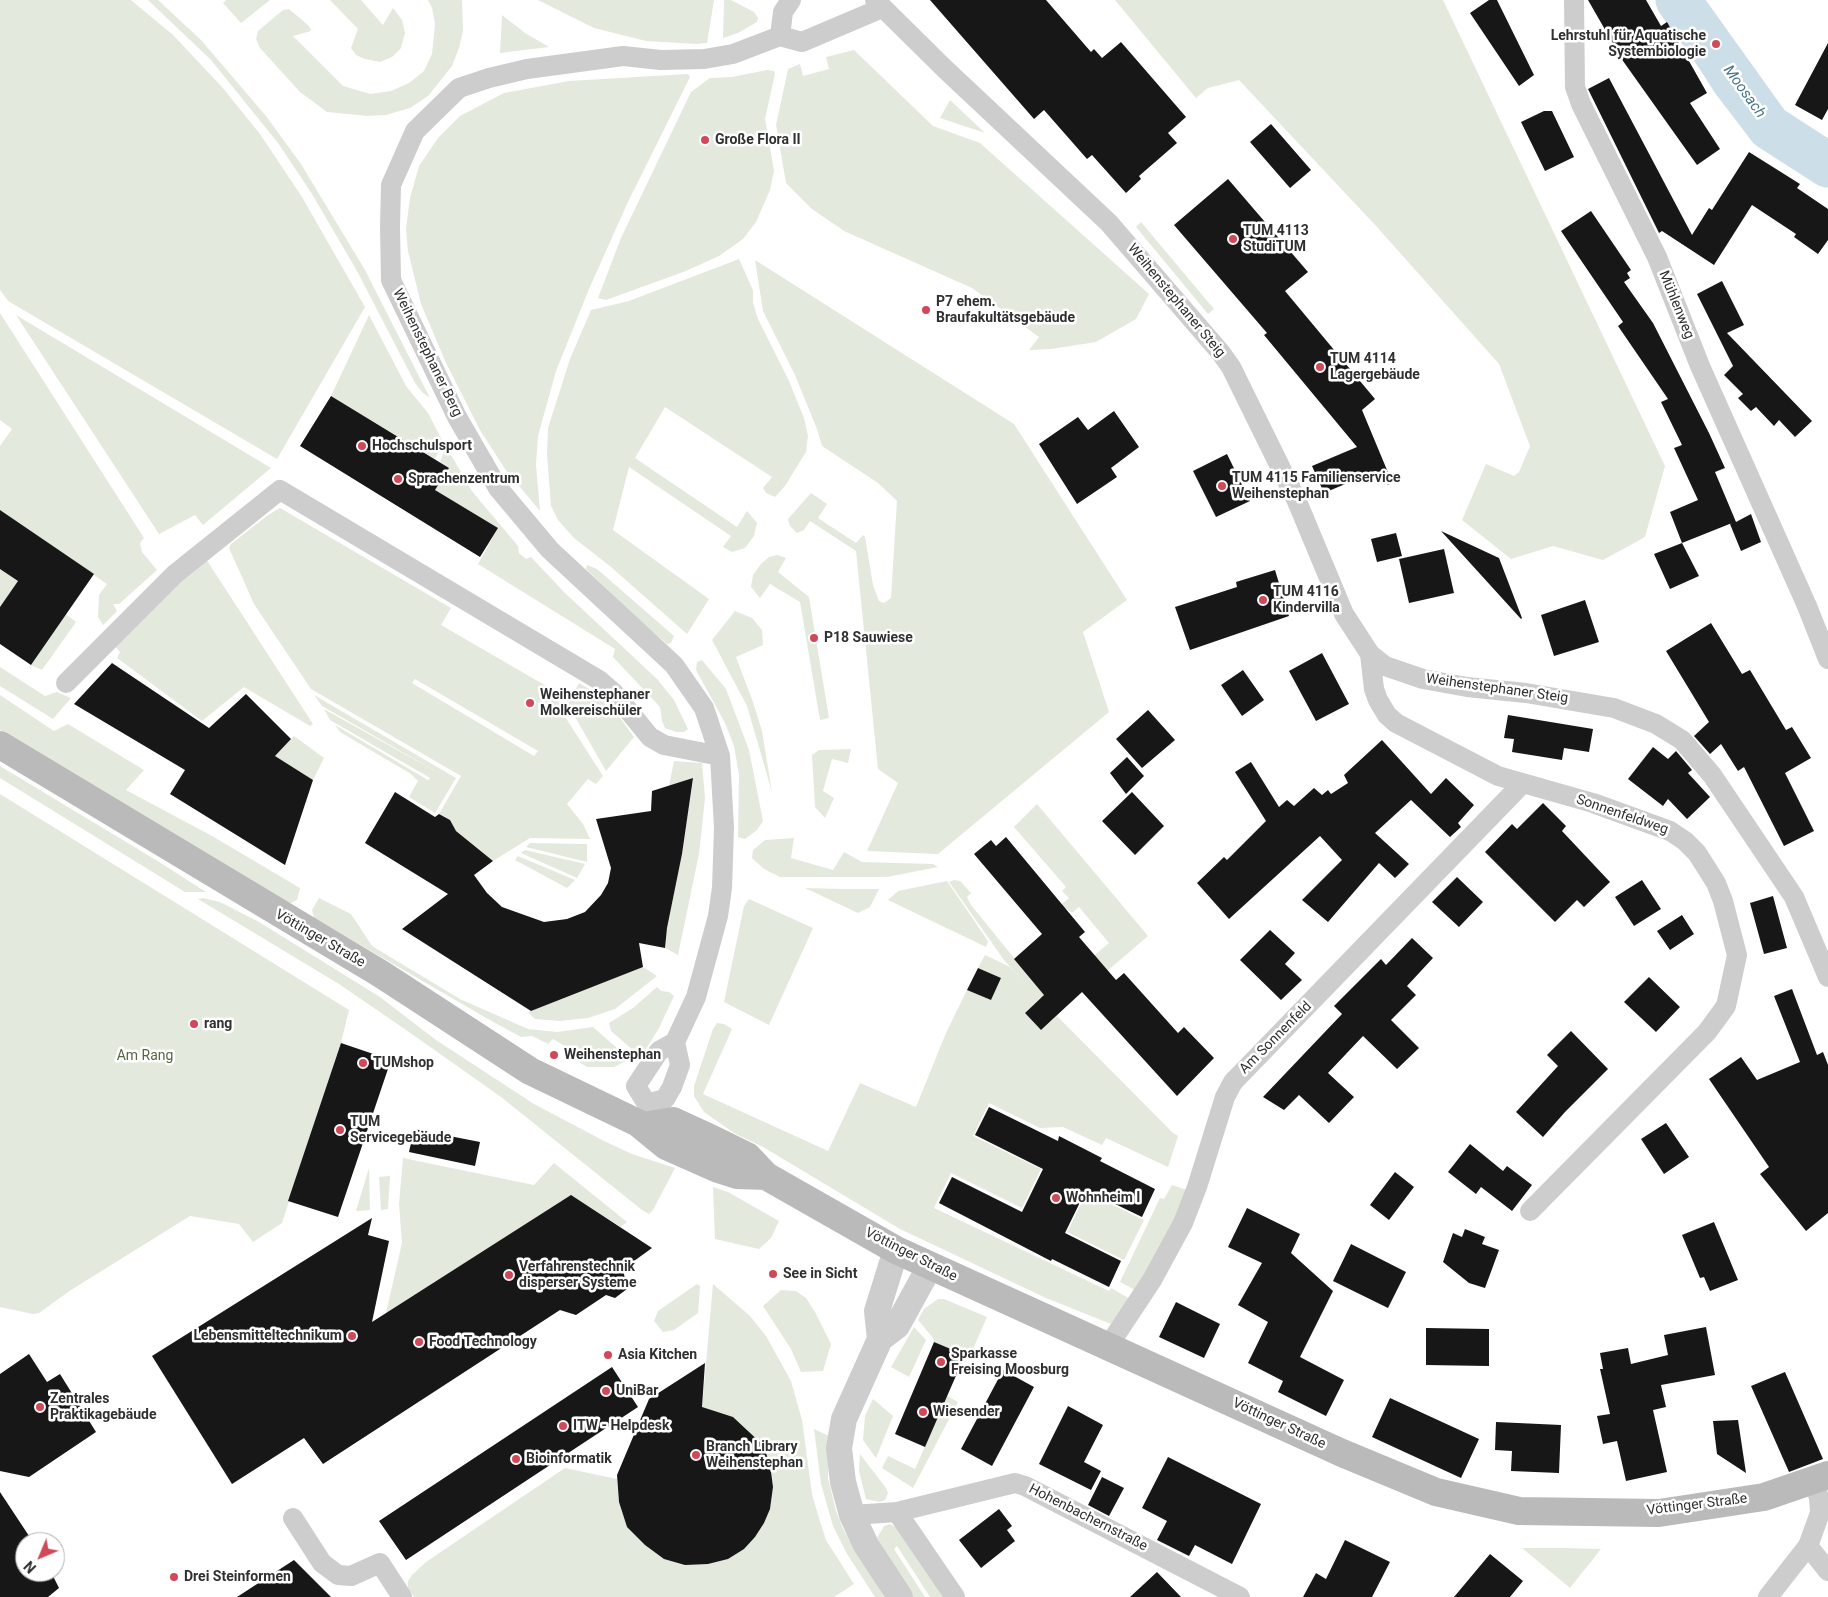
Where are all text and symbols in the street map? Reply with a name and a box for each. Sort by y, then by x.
place label: Lehrstuhl für Aquatische Systembiologie [1551,28,1706,60]
marker: Lehrstuhl für Aquatische Systembiologie [1710,38,1722,50]
water label: Moosach [1719,62,1769,122]
place label: Große Flora II [715,132,801,148]
marker: Große Flora II [699,134,711,146]
place label: TUM 4113 StudiTUM [1243,223,1309,256]
marker: TUM 4113 StudiTUM [1227,233,1239,245]
street label: Weihenstephaner Steig [1124,241,1228,361]
street label: Mühlenweg [1655,268,1697,342]
street label: Weihenstephaner Berg [389,286,465,420]
place label: P7 ehem. Braufakultätsgebäude [936,294,1075,326]
marker: P7 ehem. Braufakultätsgebäude [920,304,932,316]
place label: TUM 4114 Lagergebäude [1330,351,1420,384]
marker: TUM 4114 Lagergebäude [1314,361,1326,373]
place label: Hochschulsport [372,438,472,454]
marker: Hochschulsport [356,440,368,452]
place label: TUM 4115 Familienservice Weihenstephan [1232,470,1400,502]
place label: Sprachenzentrum [408,471,520,487]
marker: Sprachenzentrum [392,473,404,485]
marker: TUM 4115 Familienservice Weihenstephan [1216,480,1228,492]
place label: TUM 4116 Kindervilla [1273,584,1340,616]
marker: TUM 4116 Kindervilla [1257,594,1269,606]
place label: P18 Sauwiese [824,630,913,646]
marker: P18 Sauwiese [808,632,820,644]
street label: Weihenstephaner Steig [1425,671,1569,707]
place label: Weihenstephaner Molkereischüler [540,687,650,720]
marker: Weihenstephaner Molkereischüler [524,697,536,709]
street label: Sonnenfeldweg [1574,791,1670,839]
street label: Vöttinger Straße [272,906,368,972]
street label: Am Sonnenfeld [1236,998,1316,1078]
place label: rang [204,1016,232,1032]
marker: rang [188,1018,200,1030]
place label: Weihenstephan [564,1047,661,1063]
park label: Am Rang [117,1048,173,1064]
marker: Weihenstephan [548,1049,560,1061]
place label: TUMshop [373,1055,434,1071]
marker: TUMshop [357,1057,369,1069]
place label: TUM Servicegebäude [350,1114,451,1146]
marker: TUM Servicegebäude [334,1124,346,1136]
place label: Wohnheim I [1066,1190,1140,1206]
marker: Wohnheim I [1050,1192,1062,1204]
street label: Vöttinger Straße [862,1225,960,1285]
place label: Verfahrenstechnik disperser Systeme [519,1259,637,1292]
place label: See in Sicht [783,1266,857,1282]
marker: See in Sicht [767,1268,779,1280]
marker: Verfahrenstechnik disperser Systeme [503,1269,515,1281]
place label: Lebensmitteltechnikum [193,1328,342,1344]
marker: Lebensmitteltechnikum [346,1330,358,1342]
place label: Food Technology [429,1334,537,1350]
marker: Food Technology [413,1336,425,1348]
place label: Sparkasse Freising Moosburg [951,1346,1069,1378]
place label: Asia Kitchen [618,1347,697,1363]
marker: Asia Kitchen [602,1349,614,1361]
marker: Sparkasse Freising Moosburg [935,1356,947,1368]
place label: UniBar [616,1383,658,1399]
marker: UniBar [600,1385,612,1397]
place label: Zentrales Praktikagebäude [50,1391,157,1424]
street label: Vöttinger Straße [1230,1395,1328,1453]
marker: Zentrales Praktikagebäude [34,1401,46,1413]
place label: Wiesender [933,1404,1000,1420]
marker: Wiesender [917,1406,929,1418]
place label: ITW - Helpdesk [573,1418,670,1434]
marker: ITW - Helpdesk [557,1420,569,1432]
place label: Branch Library Weihenstephan [706,1439,803,1471]
marker: Branch Library Weihenstephan [690,1449,702,1461]
place label: Bioinformatik [526,1451,612,1467]
marker: Bioinformatik [510,1453,522,1465]
street label: Hohenbachernstraße [1026,1481,1150,1555]
street label: Vöttinger Straße [1646,1491,1748,1519]
north arrow [15,1532,65,1582]
text: N [21,1558,39,1576]
place label: Drei Steinformen [184,1569,291,1585]
marker: Drei Steinformen [168,1571,180,1583]

